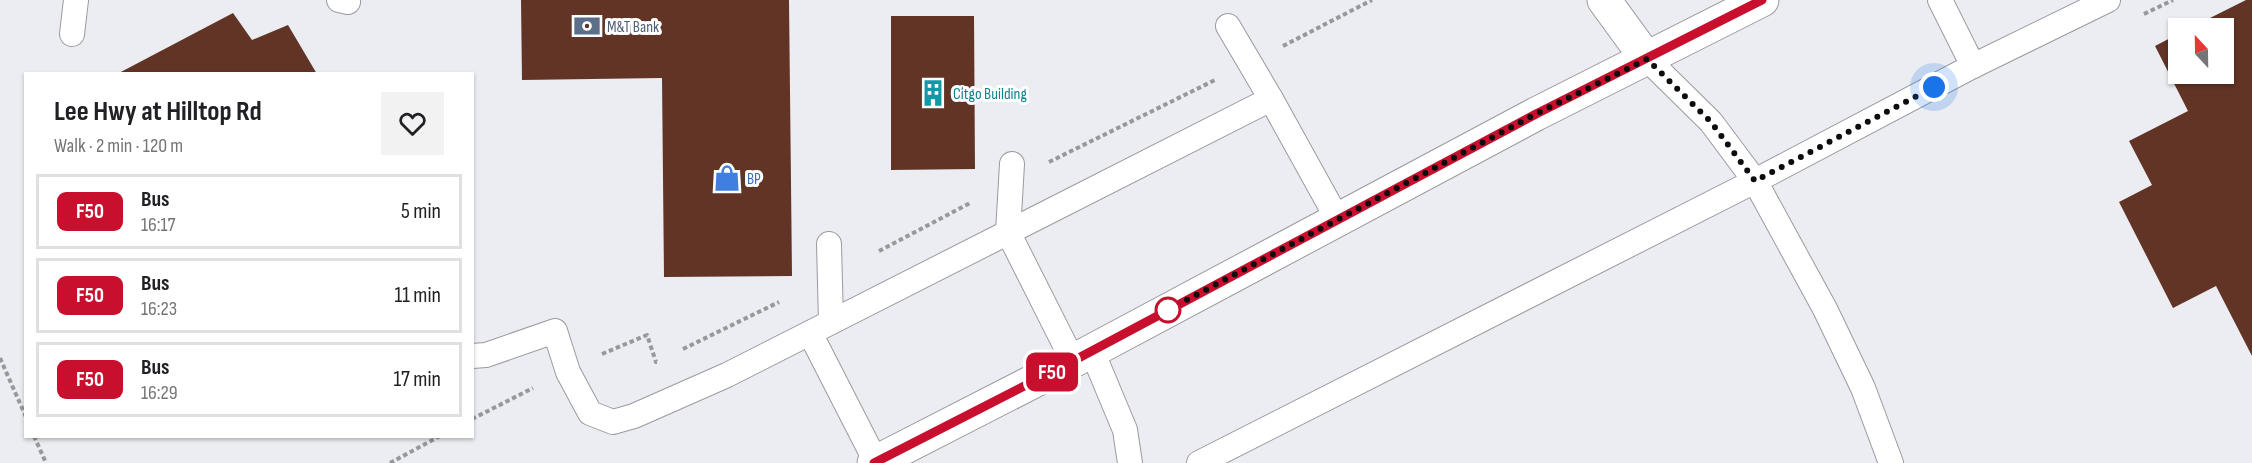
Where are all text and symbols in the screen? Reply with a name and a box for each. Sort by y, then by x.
bank icon: M&T Bank [572,11,602,41]
place label: M&T Bank [607,18,659,37]
north arrow [2168,18,2234,84]
map controls [2168,18,2234,84]
your location [1919,72,1949,102]
building icon: Citgo Building [918,78,948,108]
place label: Citgo Building [953,85,1027,104]
button: heart [381,92,444,155]
text: Lee Hwy at Hilltop Rd [54,95,262,128]
text: Walk · 2 min · 120 m [54,134,183,158]
shop icon: BP [712,163,742,193]
place label: BP [747,170,761,189]
text: Bus [141,186,170,213]
text: 5 min [401,198,441,225]
text: F50 [76,199,104,224]
text: 16:17 [141,213,176,237]
text: Bus [141,270,170,297]
text: 11 min [394,282,441,309]
text: F50 [76,283,104,308]
text: 16:23 [141,297,177,321]
unlabelled marker [1155,297,1181,323]
line badge: F50 [1018,352,1086,392]
text: Bus [141,354,170,381]
text: F50 [1038,360,1066,385]
text: 17 min [393,366,441,393]
text: F50 [76,367,104,392]
text: 16:29 [141,381,178,405]

